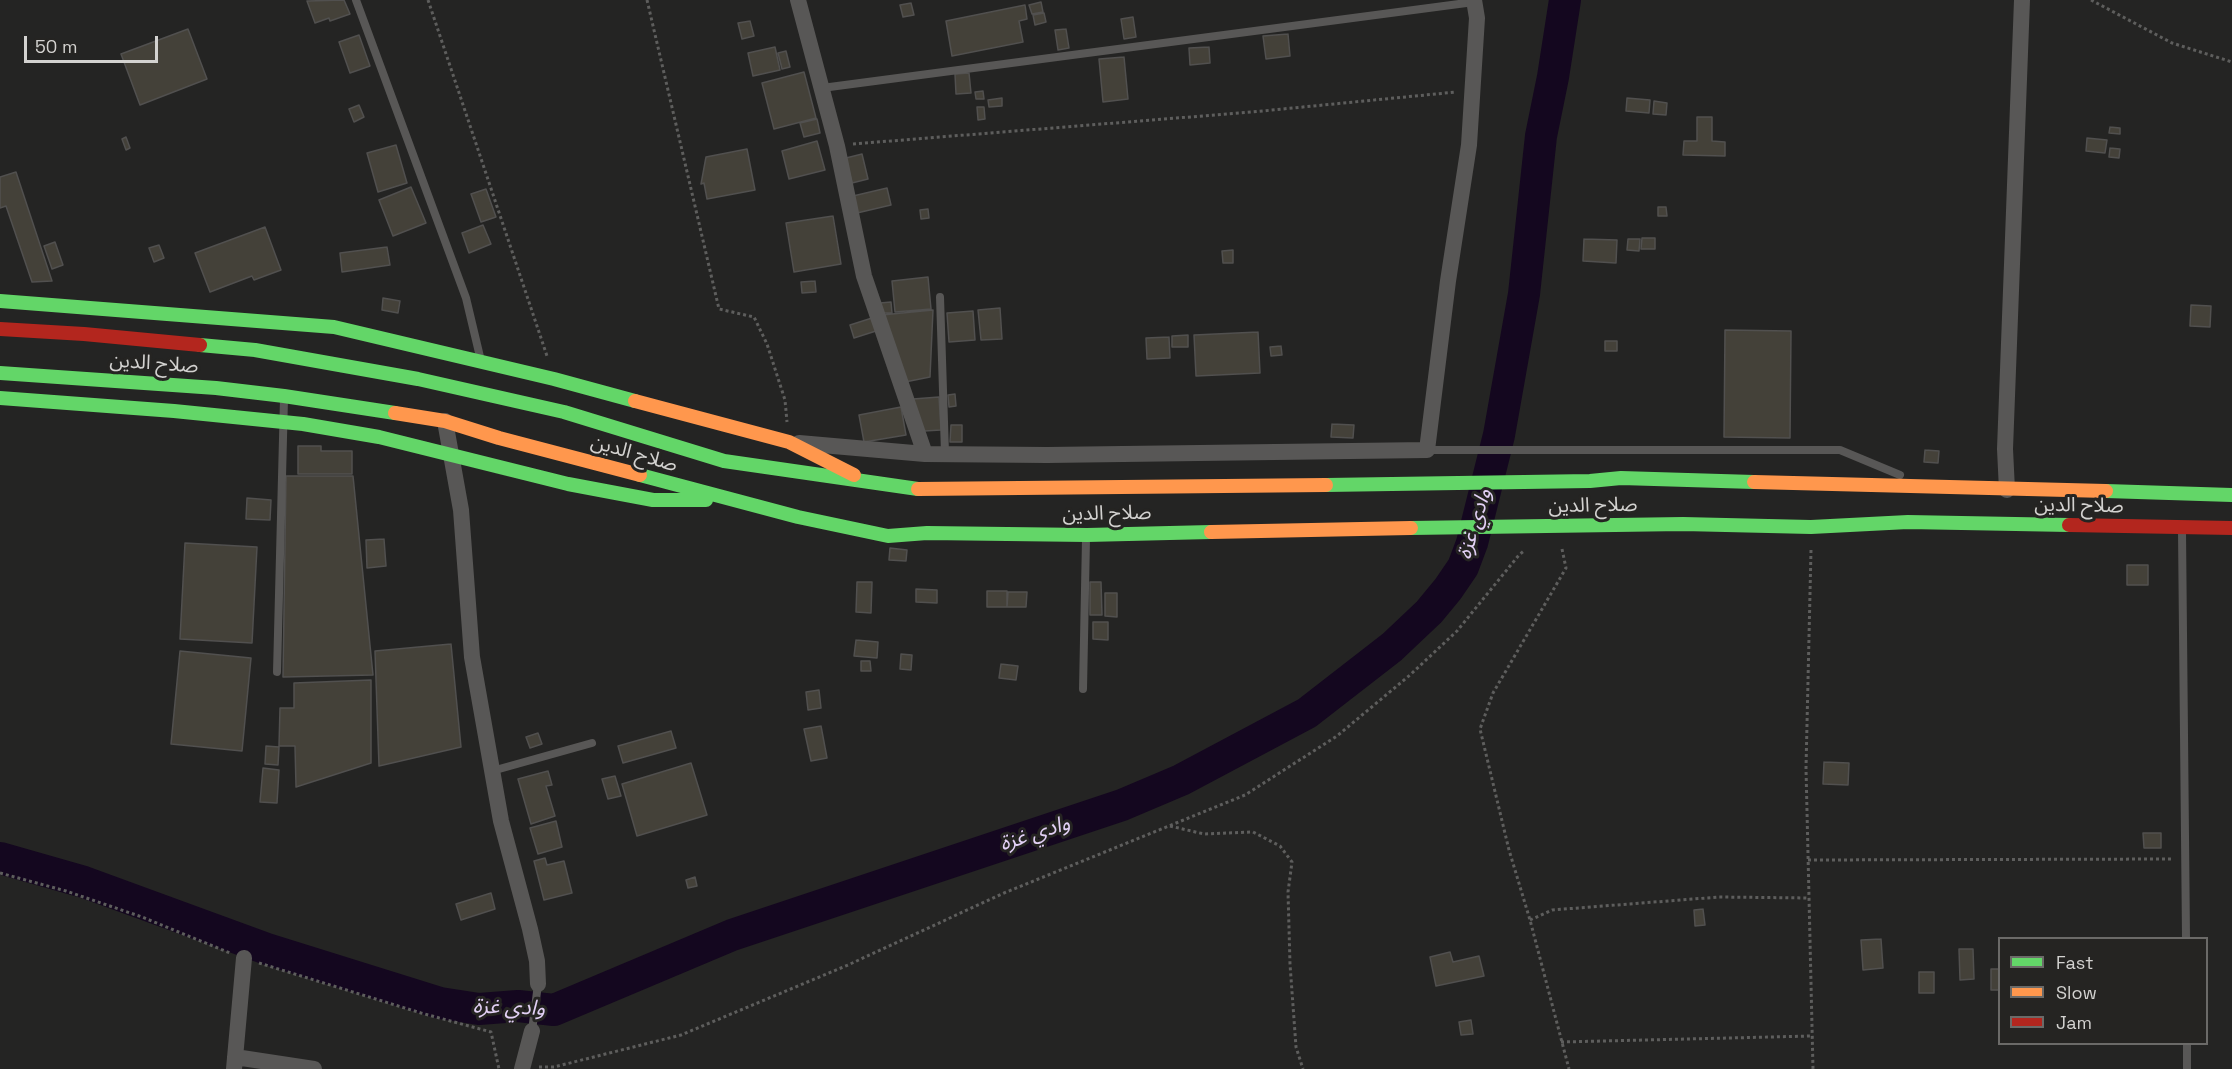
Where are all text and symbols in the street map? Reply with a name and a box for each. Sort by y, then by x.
scale bar [27,24,160,62]
text: 50 m [35,35,77,58]
street label: صلاح الدين [109,349,199,379]
street label: صلاح الدين [588,430,680,478]
water label: وادي غزة [1452,486,1498,562]
street label: صلاح الدين [1548,493,1638,519]
street label: صلاح الدين [2034,493,2124,519]
street label: صلاح الدين [1062,501,1152,527]
water label: وادي غزة [997,811,1073,857]
legend [1998,937,2208,1045]
text: Fast [2056,951,2093,974]
text: Slow [2056,981,2097,1004]
water label: وادي غزة [472,994,546,1022]
text: Jam [2056,1011,2092,1034]

